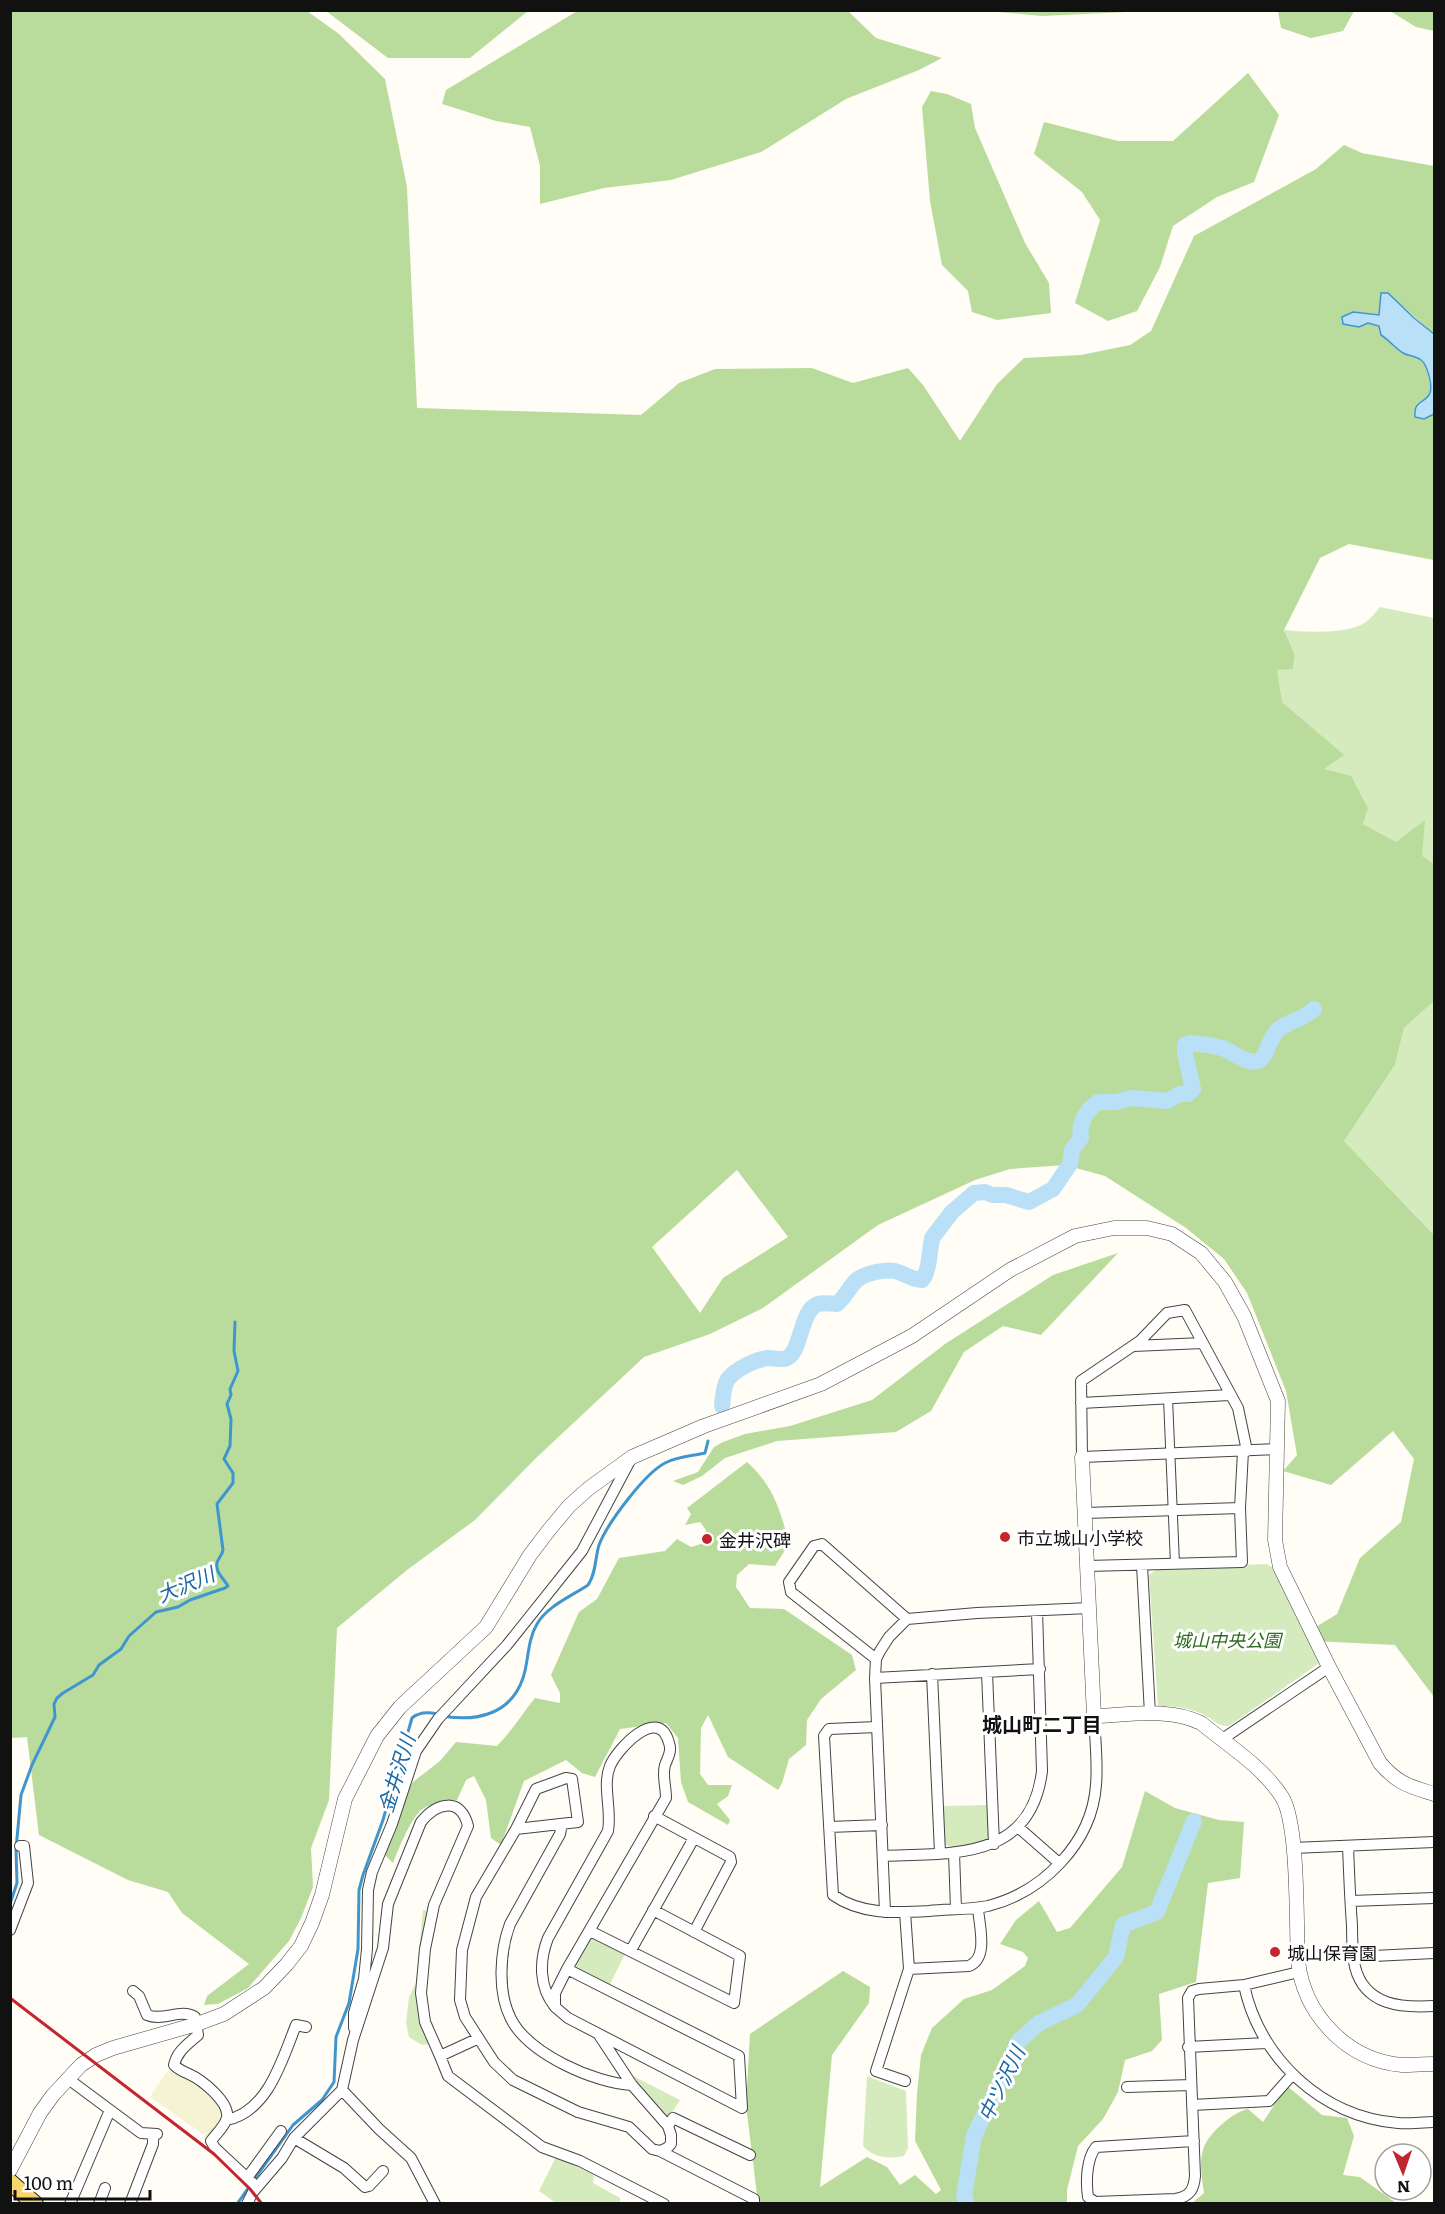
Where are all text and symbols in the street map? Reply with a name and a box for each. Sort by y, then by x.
place label: 市立城山小学校 [1017,1524,1143,1551]
place label: 金井沢碑 [719,1526,791,1553]
marker: 市立城山小学校 [998,1530,1012,1544]
marker: 金井沢碑 [700,1532,714,1546]
water label: 大沢川 [152,1557,220,1609]
park label: 城山中央公園 [1173,1626,1284,1653]
district label: 城山町二丁目 [982,1708,1102,1738]
water label: 金井沢川 [369,1728,422,1816]
place label: 城山保育園 [1287,1939,1377,1966]
marker: 城山保育園 [1268,1945,1282,1959]
water label: 中ツ沢川 [969,2039,1032,2126]
north arrow [1373,2142,1433,2202]
scale bar [15,2163,150,2201]
text: 100 m [24,2169,73,2196]
text: N [1396,2176,1411,2200]

